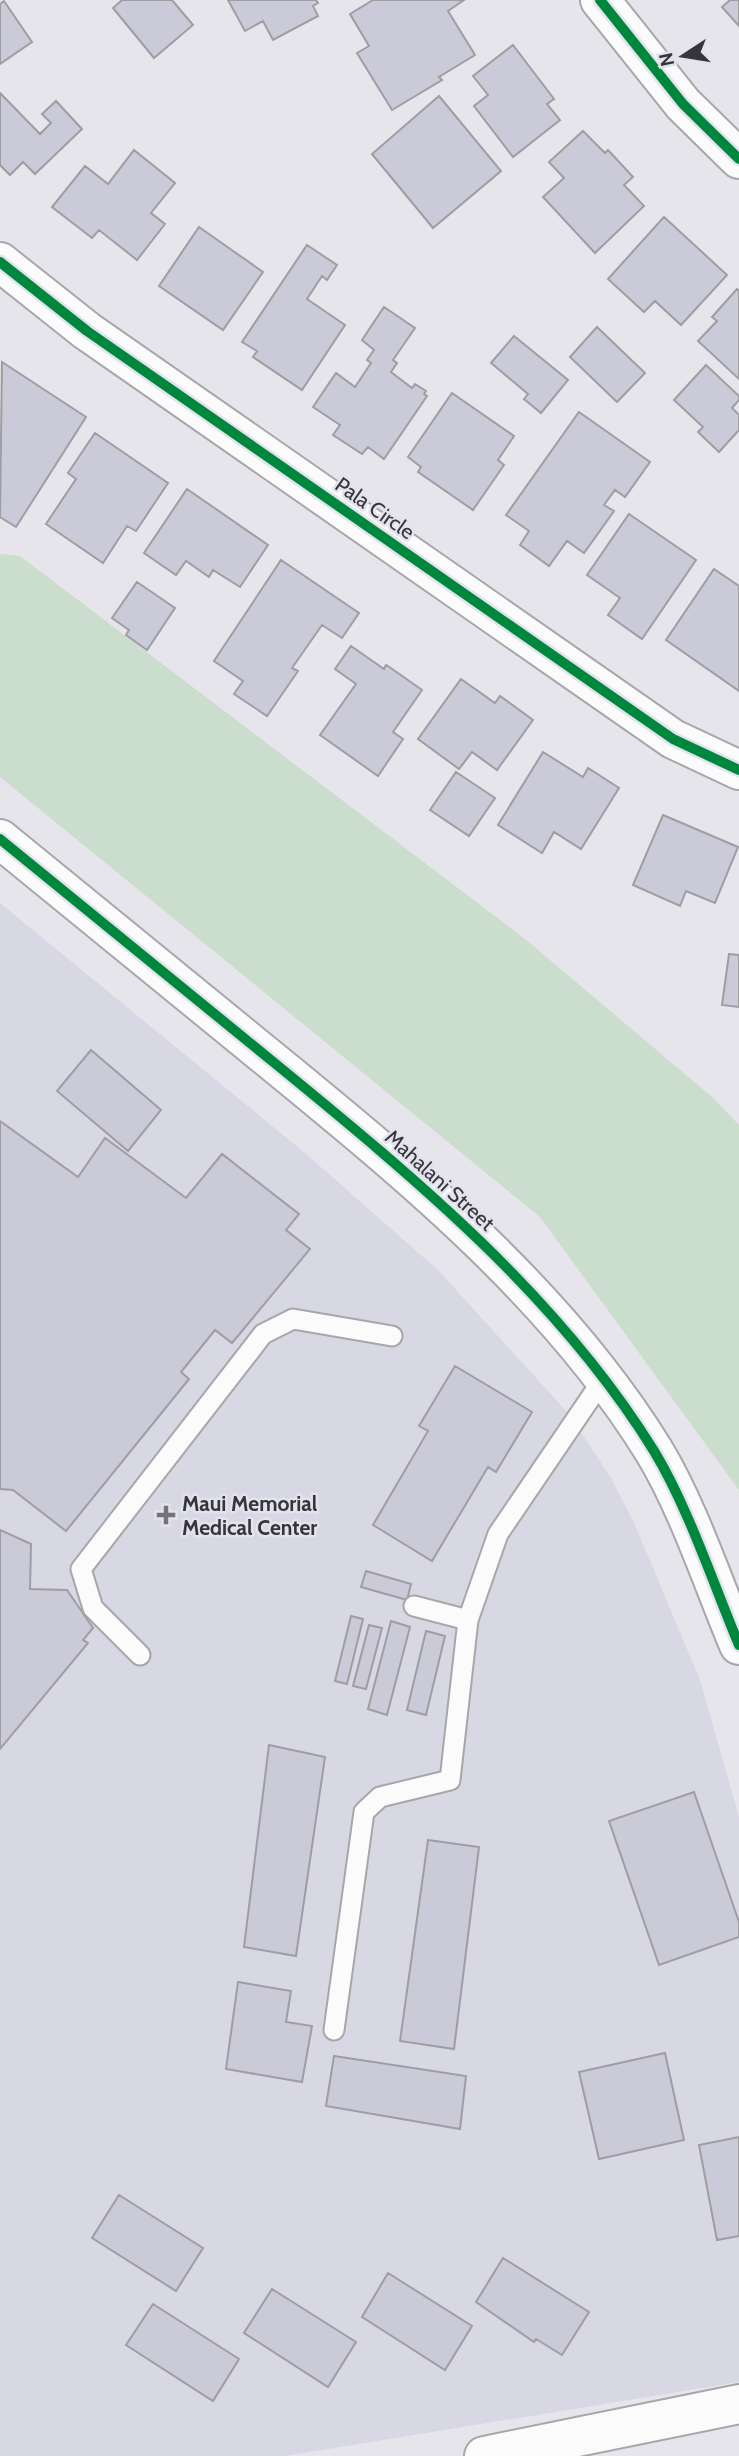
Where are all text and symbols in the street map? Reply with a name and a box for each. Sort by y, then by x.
north arrow [648,21,718,91]
text: N [654,50,680,68]
street label: Pala Circle [331,472,420,545]
street label: Mahalani Street [380,1124,500,1236]
place label: Maui Memorial Medical Center [182,1491,318,1540]
marker: Maui Memorial Medical Center [156,1505,176,1525]

